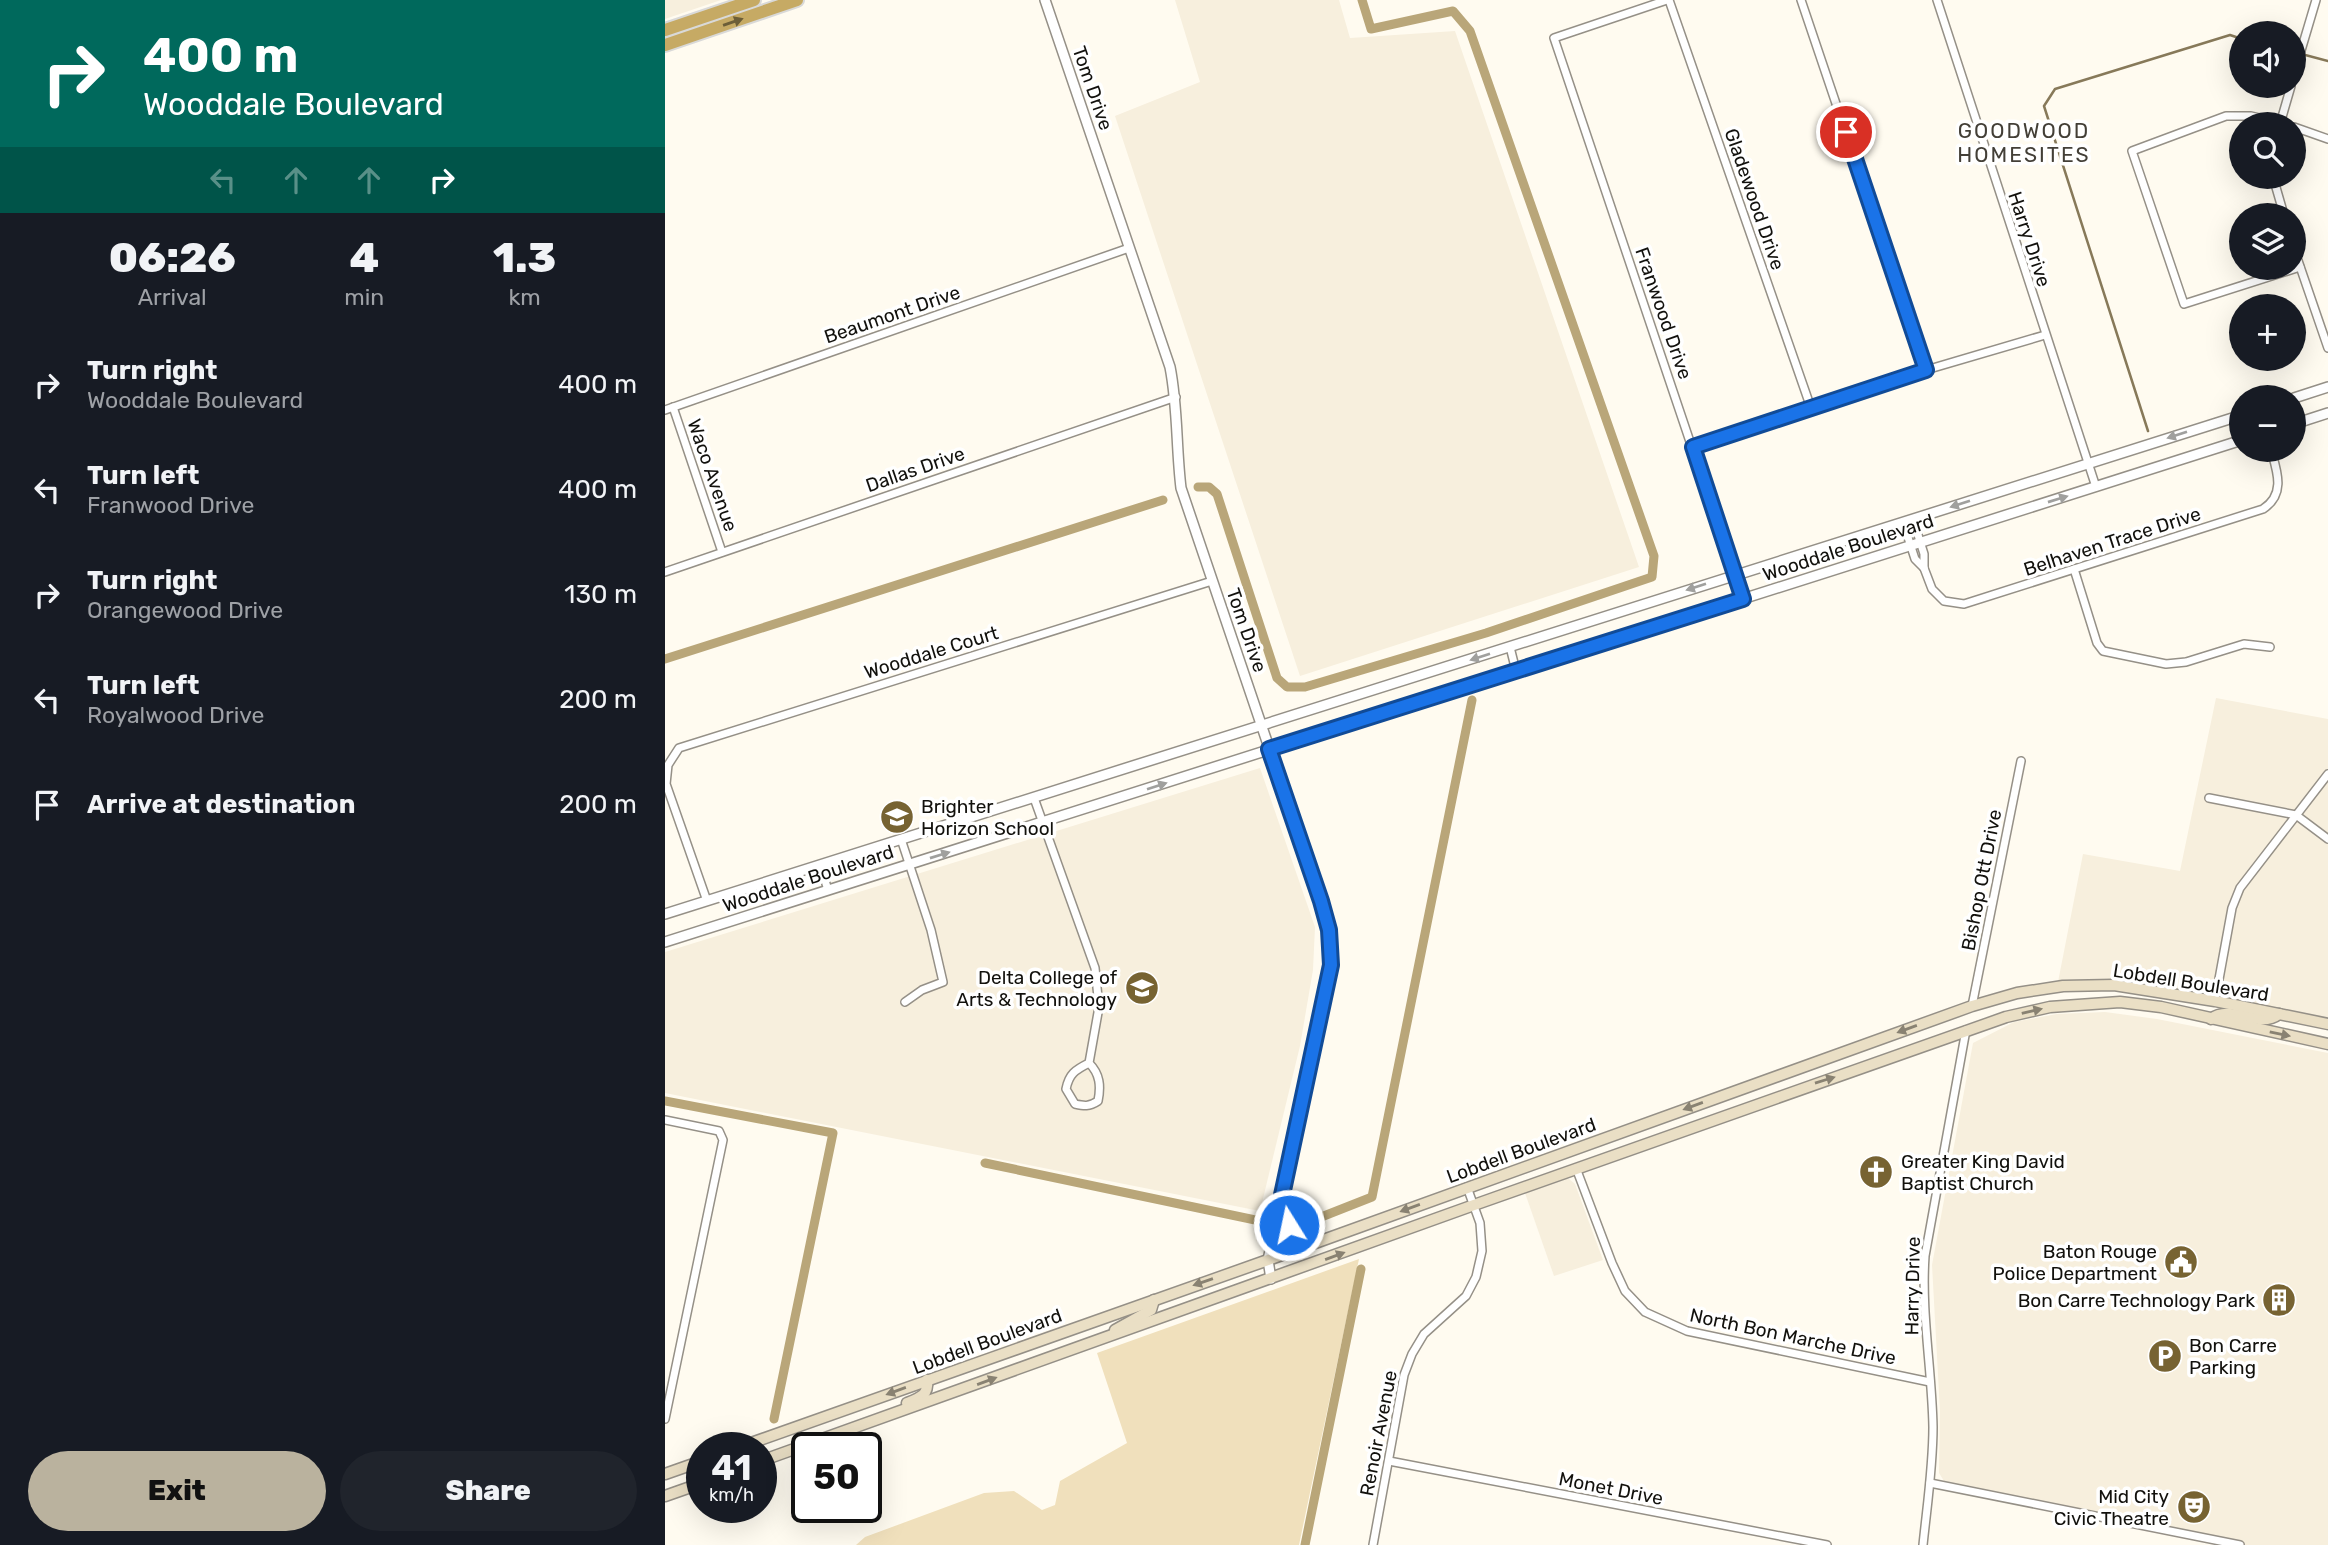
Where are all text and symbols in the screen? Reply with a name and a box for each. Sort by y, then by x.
one-way arrow [722,16,743,27]
map controls [2229,21,2306,462]
button: sound [2229,21,2306,98]
text: 400 m [143,26,298,84]
icon: right [28,28,119,119]
street label: Tom Drive [1067,43,1118,133]
text: Wooddale Boulevard [143,85,444,123]
pin [1816,102,1876,162]
button: search [2229,112,2306,189]
icon: arrive [1827,113,1865,151]
district label: GOODWOOD HOMESITES [1957,118,2091,167]
street label: Gladewood Drive [1720,125,1790,273]
icon: left [204,161,242,199]
icon: ahead [277,161,315,199]
icon: ahead [350,161,388,199]
icon: right [423,161,461,199]
street label: Harry Drive [2003,189,2056,290]
button: layers [2229,203,2306,280]
text: 06:26 [109,233,236,283]
text: 4 [349,233,379,283]
text: 1.3 [493,233,556,283]
street label: Franwood Drive [1630,244,1697,382]
street label: Beaumont Drive [821,280,963,349]
text: Arrival [138,283,207,311]
text: min [344,283,384,311]
text: km [508,283,541,311]
button: + [2229,294,2306,371]
text: Turn right [87,355,217,386]
icon: right [28,366,66,404]
text: 400 m [558,369,637,400]
button: − [2229,385,2306,462]
text: Wooddale Boulevard [87,386,303,414]
street label: Waco Avenue [683,416,743,534]
one-way arrow [2166,431,2187,441]
street label: Dallas Drive [863,442,968,497]
text: Turn left [87,460,199,491]
icon: left [28,471,66,509]
text: 400 m [558,474,637,505]
text: Franwood Drive [87,491,254,519]
one-way arrow [2048,493,2069,504]
one-way arrow [1949,499,1970,510]
street label: Belhaven Trace Drive [2021,502,2204,581]
street label: Wooddale Boulevard [1760,509,1937,586]
text: Turn right [87,565,217,596]
icon: right [28,576,66,614]
text: 130 m [564,579,637,610]
one-way arrow [1686,583,1707,593]
street label: Tom Drive [1221,585,1272,675]
text: Orangewood Drive [87,596,283,624]
street label: Wooddale Court [861,621,1002,684]
one-way arrow [1469,652,1490,663]
text: Turn left [87,670,199,701]
icon: left [28,681,66,719]
text: 200 m [559,684,637,715]
text: Royalwood Drive [87,701,264,729]
one-way arrow [1147,780,1168,790]
icon: arrive [28,786,66,824]
text: Arrive at destination [87,789,355,820]
text: 200 m [559,789,637,820]
place label: Brighter Horizon School [921,795,1054,840]
school or university icon: Brighter Horizon School [878,798,916,836]
street label: Bishop Ott Drive [1957,807,2006,953]
street label: Wooddale Boulevard [720,840,897,917]
one-way arrow [930,849,951,859]
street label: Lobdell Boulevard [2111,959,2270,1006]
place label: Delta College of Arts & Technology [956,966,1118,1011]
school or university icon: Delta College of Arts & Technology [1123,969,1161,1007]
one-way arrow [2021,1005,2043,1016]
one-way arrow [1897,1024,1918,1035]
one-way arrow [2269,1029,2291,1040]
one-way arrow [1815,1074,1836,1084]
one-way arrow [1683,1101,1704,1112]
street label: Lobdell Boulevard [1443,1113,1599,1188]
place label: Greater King David Baptist Church [1901,1150,2065,1195]
church icon: Greater King David Baptist Church [1857,1153,1895,1191]
position arrow [1252,1188,1326,1262]
one-way arrow [1400,1203,1421,1214]
street label: Harry Drive [1900,1236,1925,1336]
place label: Baton Rouge Police Department [1992,1240,2158,1285]
public building icon: Baton Rouge Police Department [2162,1243,2200,1281]
one-way arrow [1324,1250,1345,1261]
one-way arrow [1193,1277,1214,1288]
building icon: Bon Carre Technology Park [2260,1281,2298,1319]
place label: Bon Carre Technology Park [2018,1289,2255,1312]
street label: North Bon Marche Drive [1688,1303,1898,1370]
street label: Lobdell Boulevard [909,1304,1065,1379]
place label: Bon Carre Parking [2189,1334,2277,1379]
parking icon: Bon Carre Parking [2146,1337,2184,1375]
street label: Renoir Avenue [1355,1368,1402,1498]
one-way arrow [977,1375,998,1386]
one-way arrow [886,1386,907,1397]
speed limit sign: 50 [791,1432,882,1523]
text: 41 [711,1447,752,1489]
button: Exit [28,1451,326,1531]
button: Share [340,1451,637,1531]
street label: Monet Drive [1557,1467,1665,1510]
text: km/h [709,1484,754,1506]
place label: Mid City Civic Theatre [2054,1485,2169,1530]
theatre icon: Mid City Civic Theatre [2175,1488,2213,1526]

